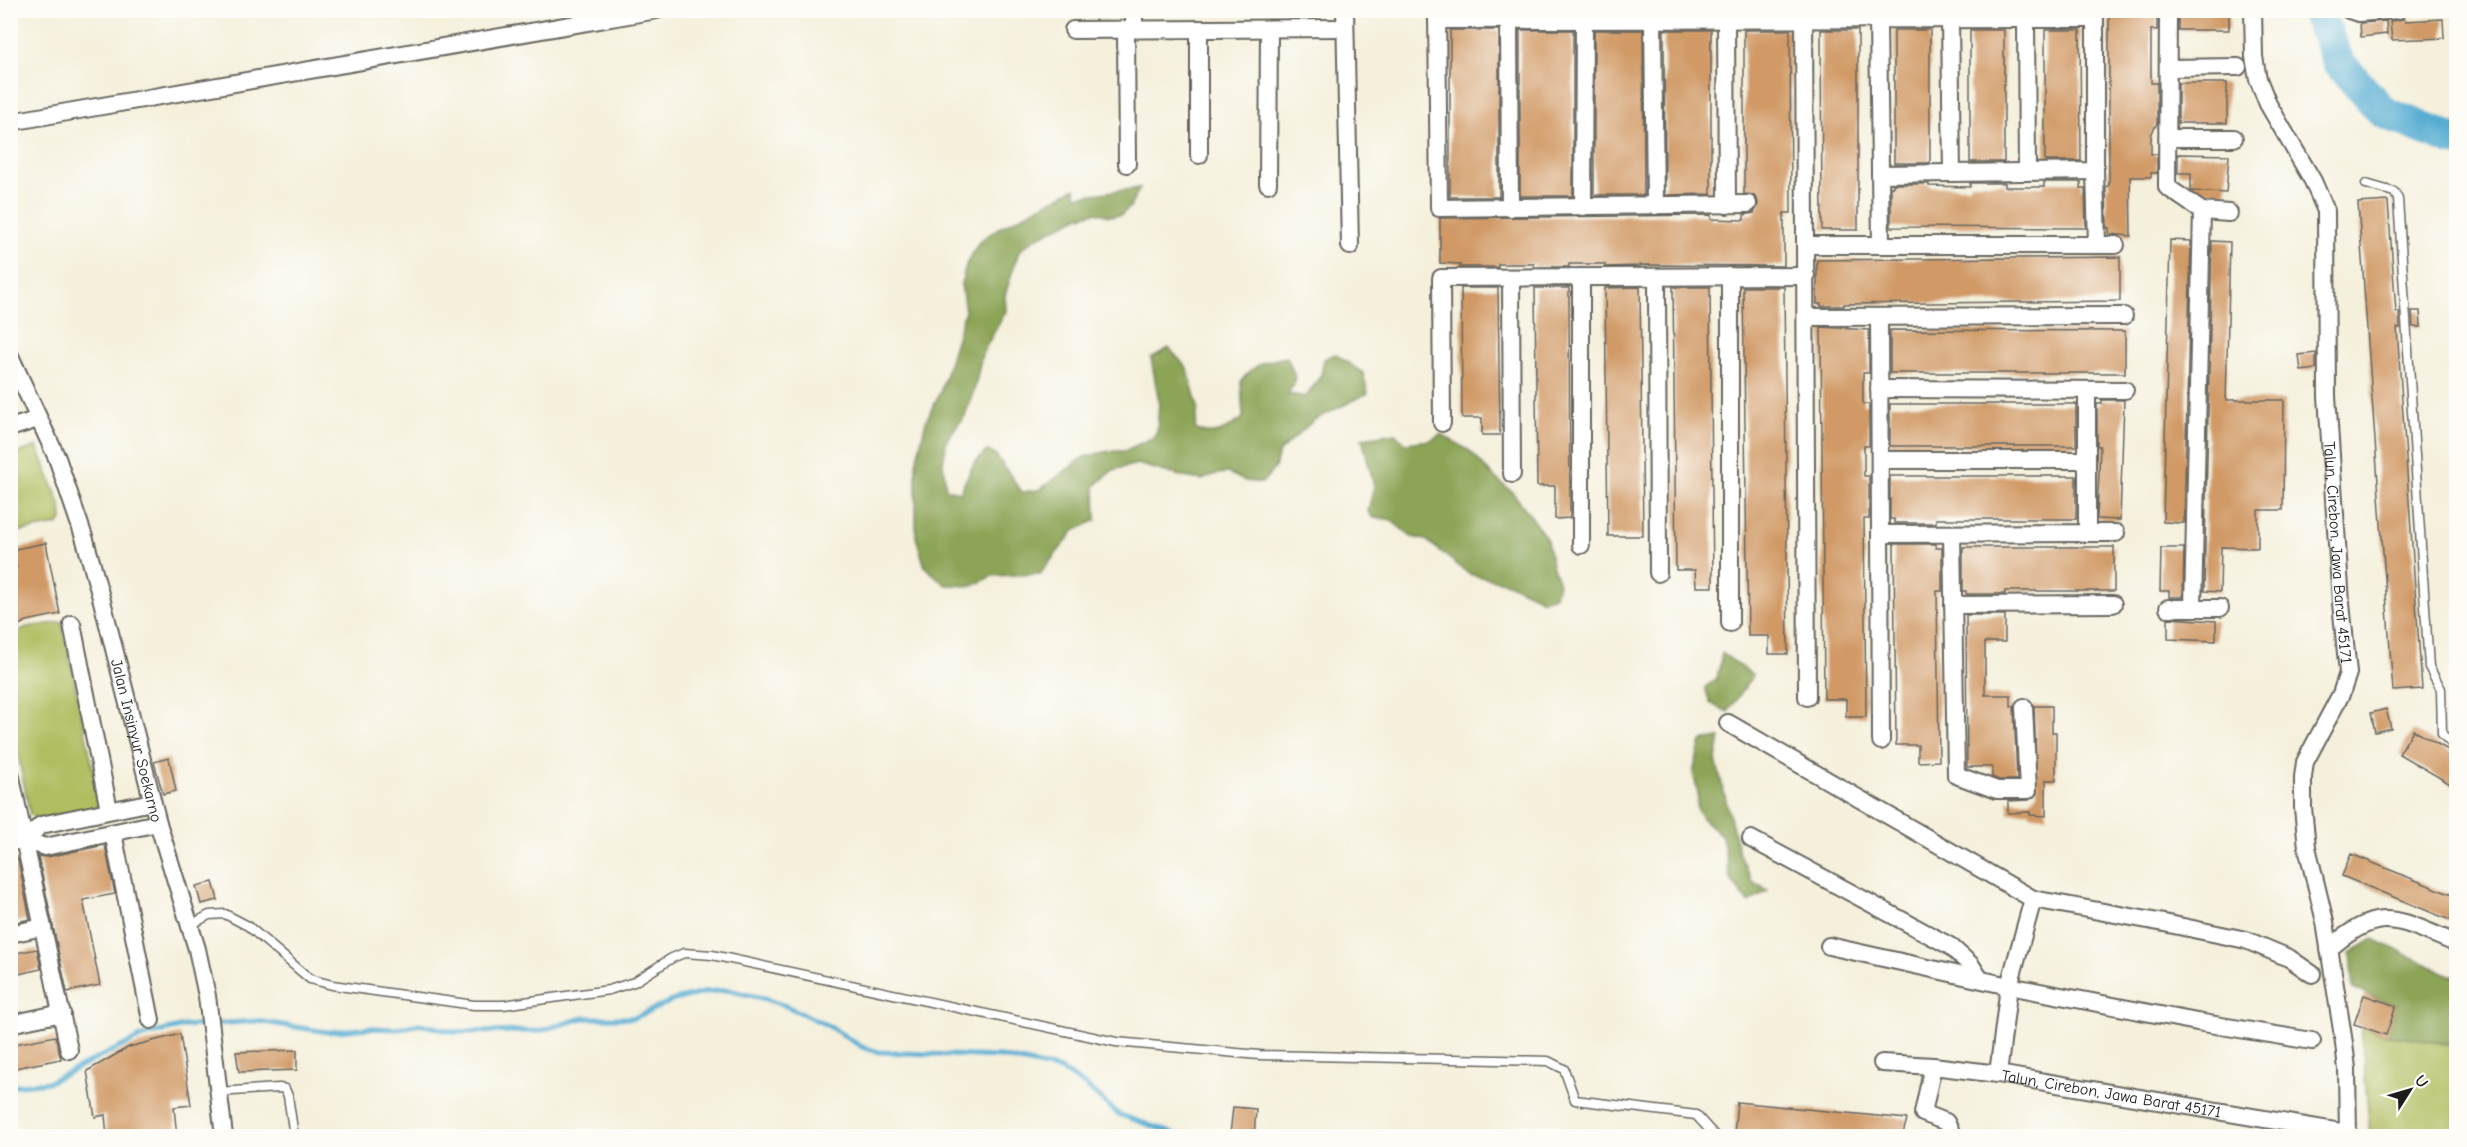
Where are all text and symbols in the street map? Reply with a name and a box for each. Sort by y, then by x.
street label: Talun, Cirebon, Jawa Barat 45171 [2320,441,2355,664]
street label: Jalan Insinyur Soekarno [107,657,165,824]
north arrow [2380,1060,2440,1120]
street label: Talun, Cirebon, Jawa Barat 45171 [2000,1067,2223,1122]
text: U [2411,1072,2432,1091]

